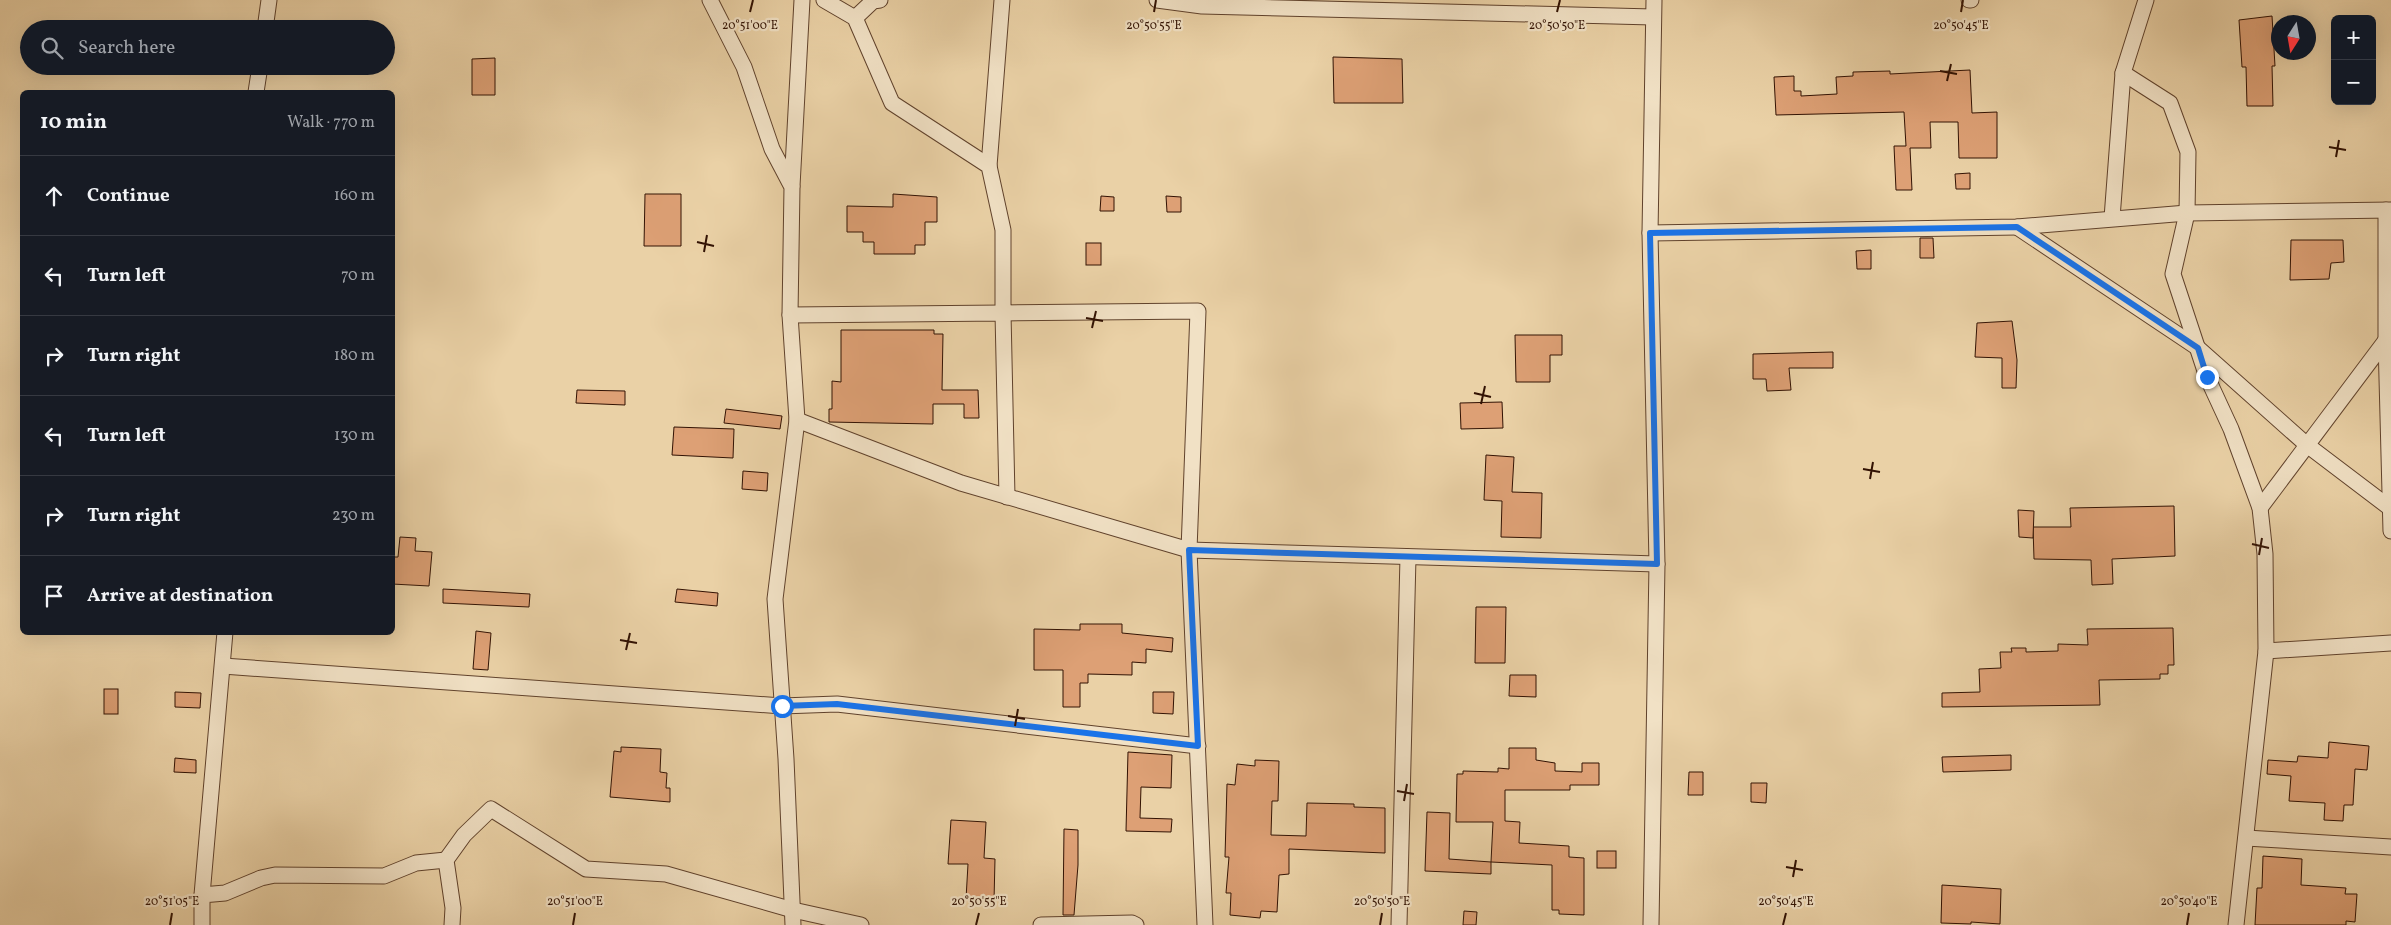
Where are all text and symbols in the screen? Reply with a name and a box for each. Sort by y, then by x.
north arrow [2271,15,2316,60]
map controls [2331,15,2376,105]
button: + [2331,15,2376,60]
text: 20°51'00"E [722,18,778,34]
text: 20°50'55"E [1126,18,1182,34]
text: 20°50'50"E [1529,18,1585,34]
text: 20°50'45"E [1933,18,1989,34]
search box [20,20,395,75]
icon: search [38,34,66,62]
text: Search here [78,35,175,61]
button: − [2331,60,2376,105]
text: 10 min [40,108,107,137]
text: Walk · 770 m [287,112,375,134]
icon: ahead [40,182,68,210]
text: Continue [87,183,170,209]
text: 160 m [334,185,375,207]
icon: left [40,262,68,290]
text: Turn left [87,263,166,289]
text: 70 m [341,265,375,287]
icon: right [40,342,68,370]
text: Turn right [87,343,180,369]
text: 180 m [334,345,375,367]
route end [2196,366,2219,389]
icon: left [40,422,68,450]
text: Turn left [87,423,166,449]
text: 130 m [334,425,375,447]
icon: right [40,502,68,530]
text: Turn right [87,503,180,529]
text: 230 m [332,505,375,527]
icon: arrive [40,582,68,610]
text: Arrive at destination [87,583,273,609]
route start [771,695,794,718]
text: 20°51'05"E [145,894,199,910]
text: 20°51'00"E [547,894,603,910]
text: 20°50'55"E [951,894,1007,910]
text: 20°50'50"E [1354,894,1410,910]
text: 20°50'45"E [1758,894,1814,910]
text: 20°50'40"E [2161,894,2217,910]

